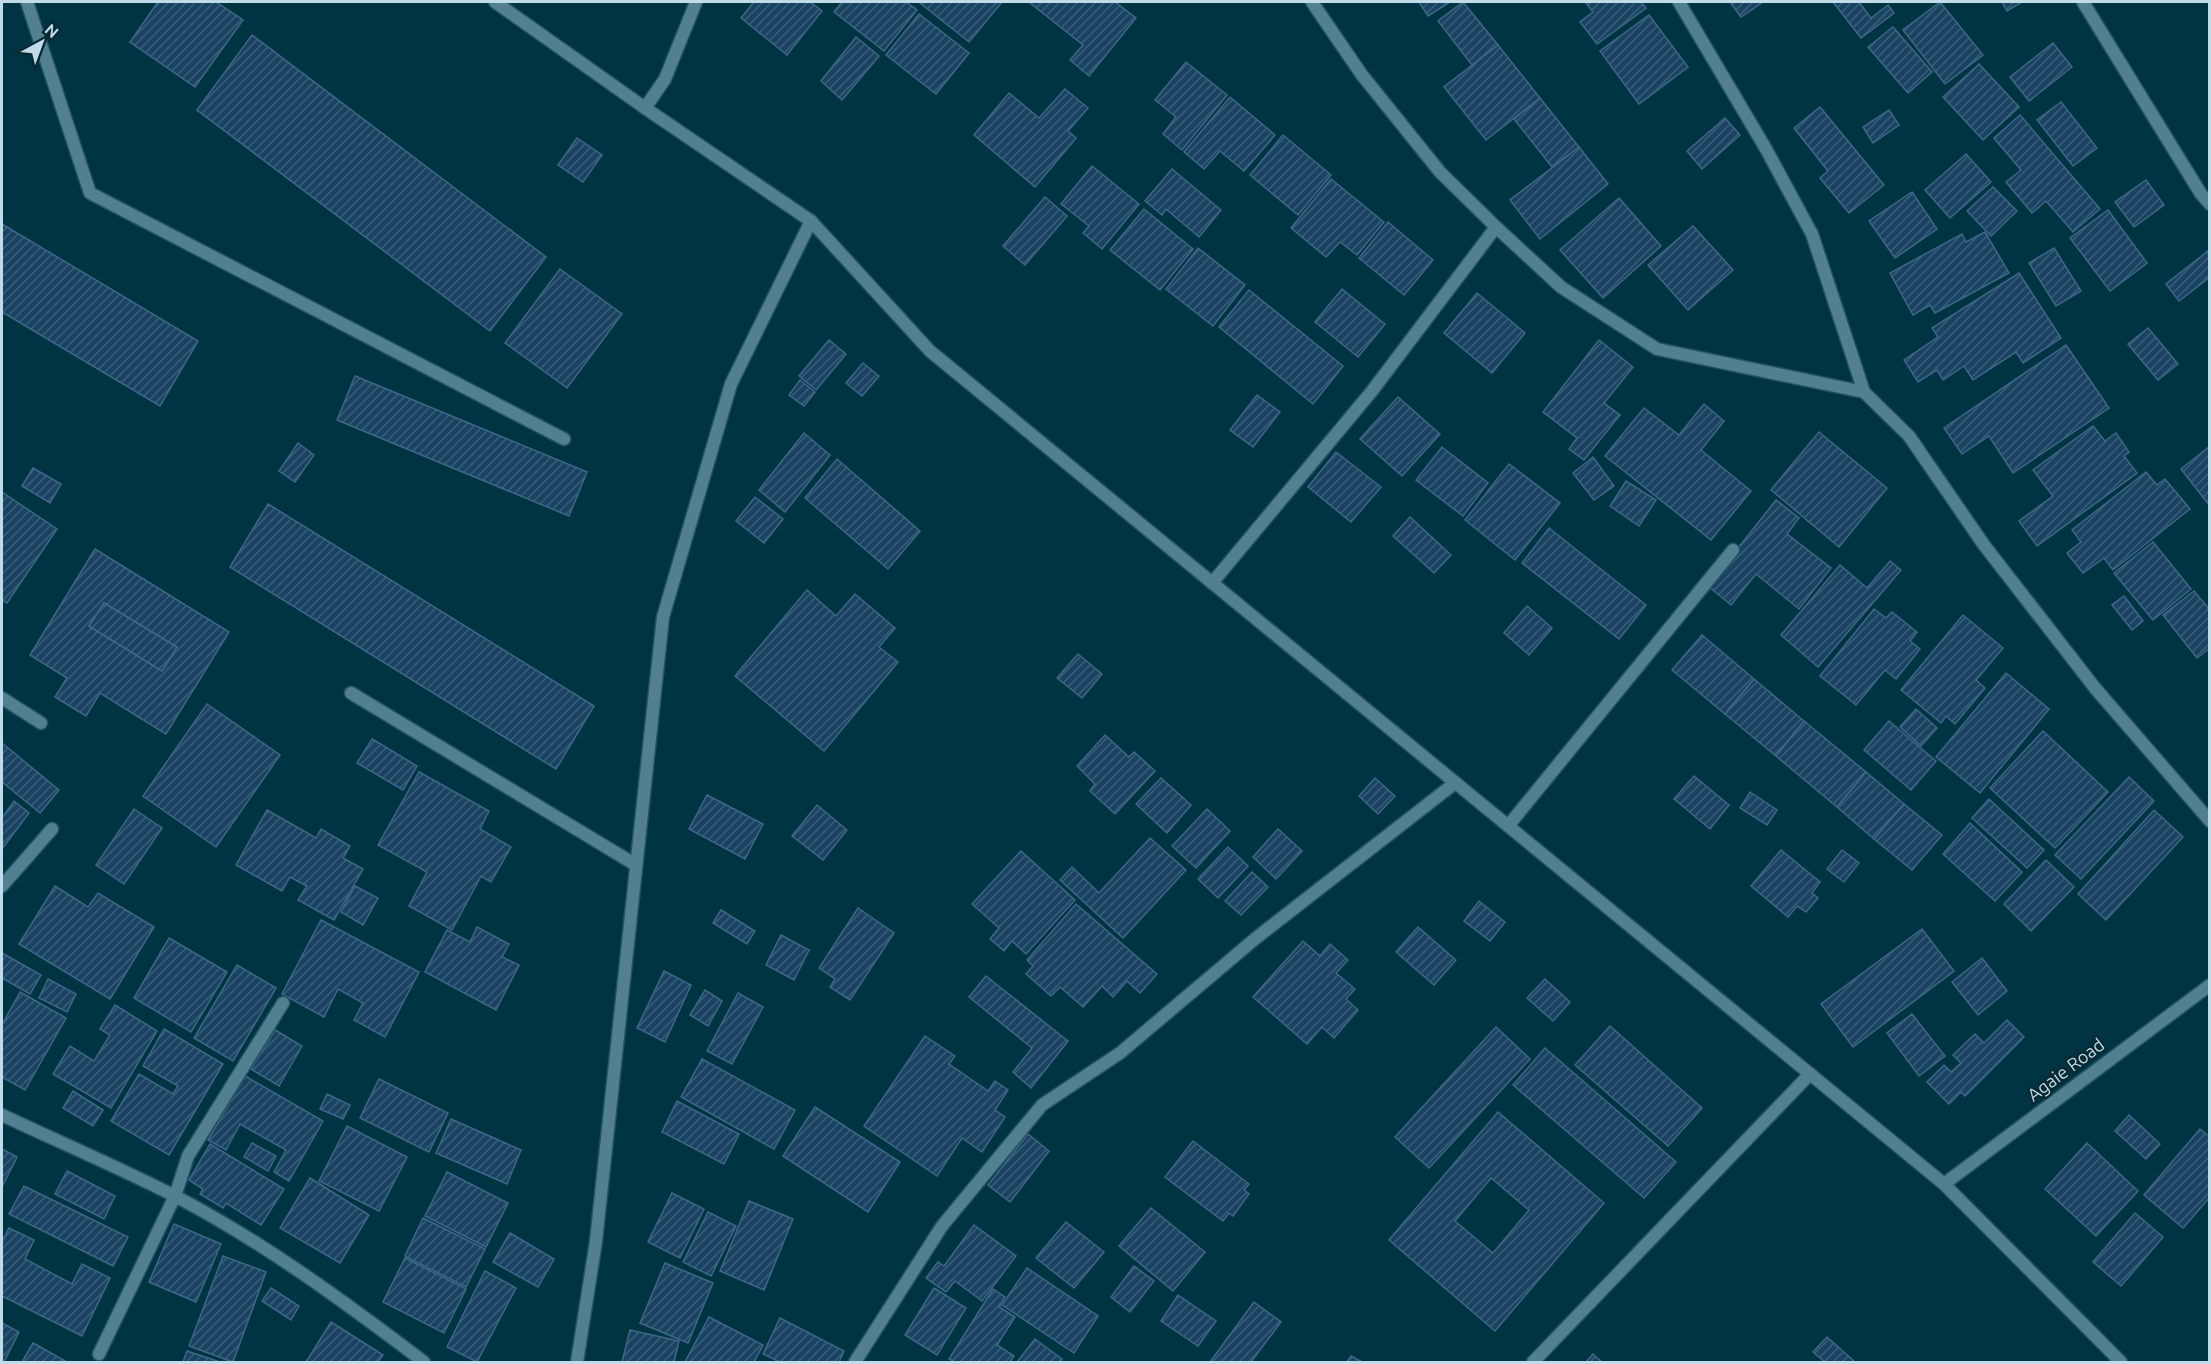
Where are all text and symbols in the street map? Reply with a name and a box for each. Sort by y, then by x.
north arrow [12,12,72,72]
text: N [41,20,62,41]
street label: Agaie Road [2023,1034,2108,1105]

